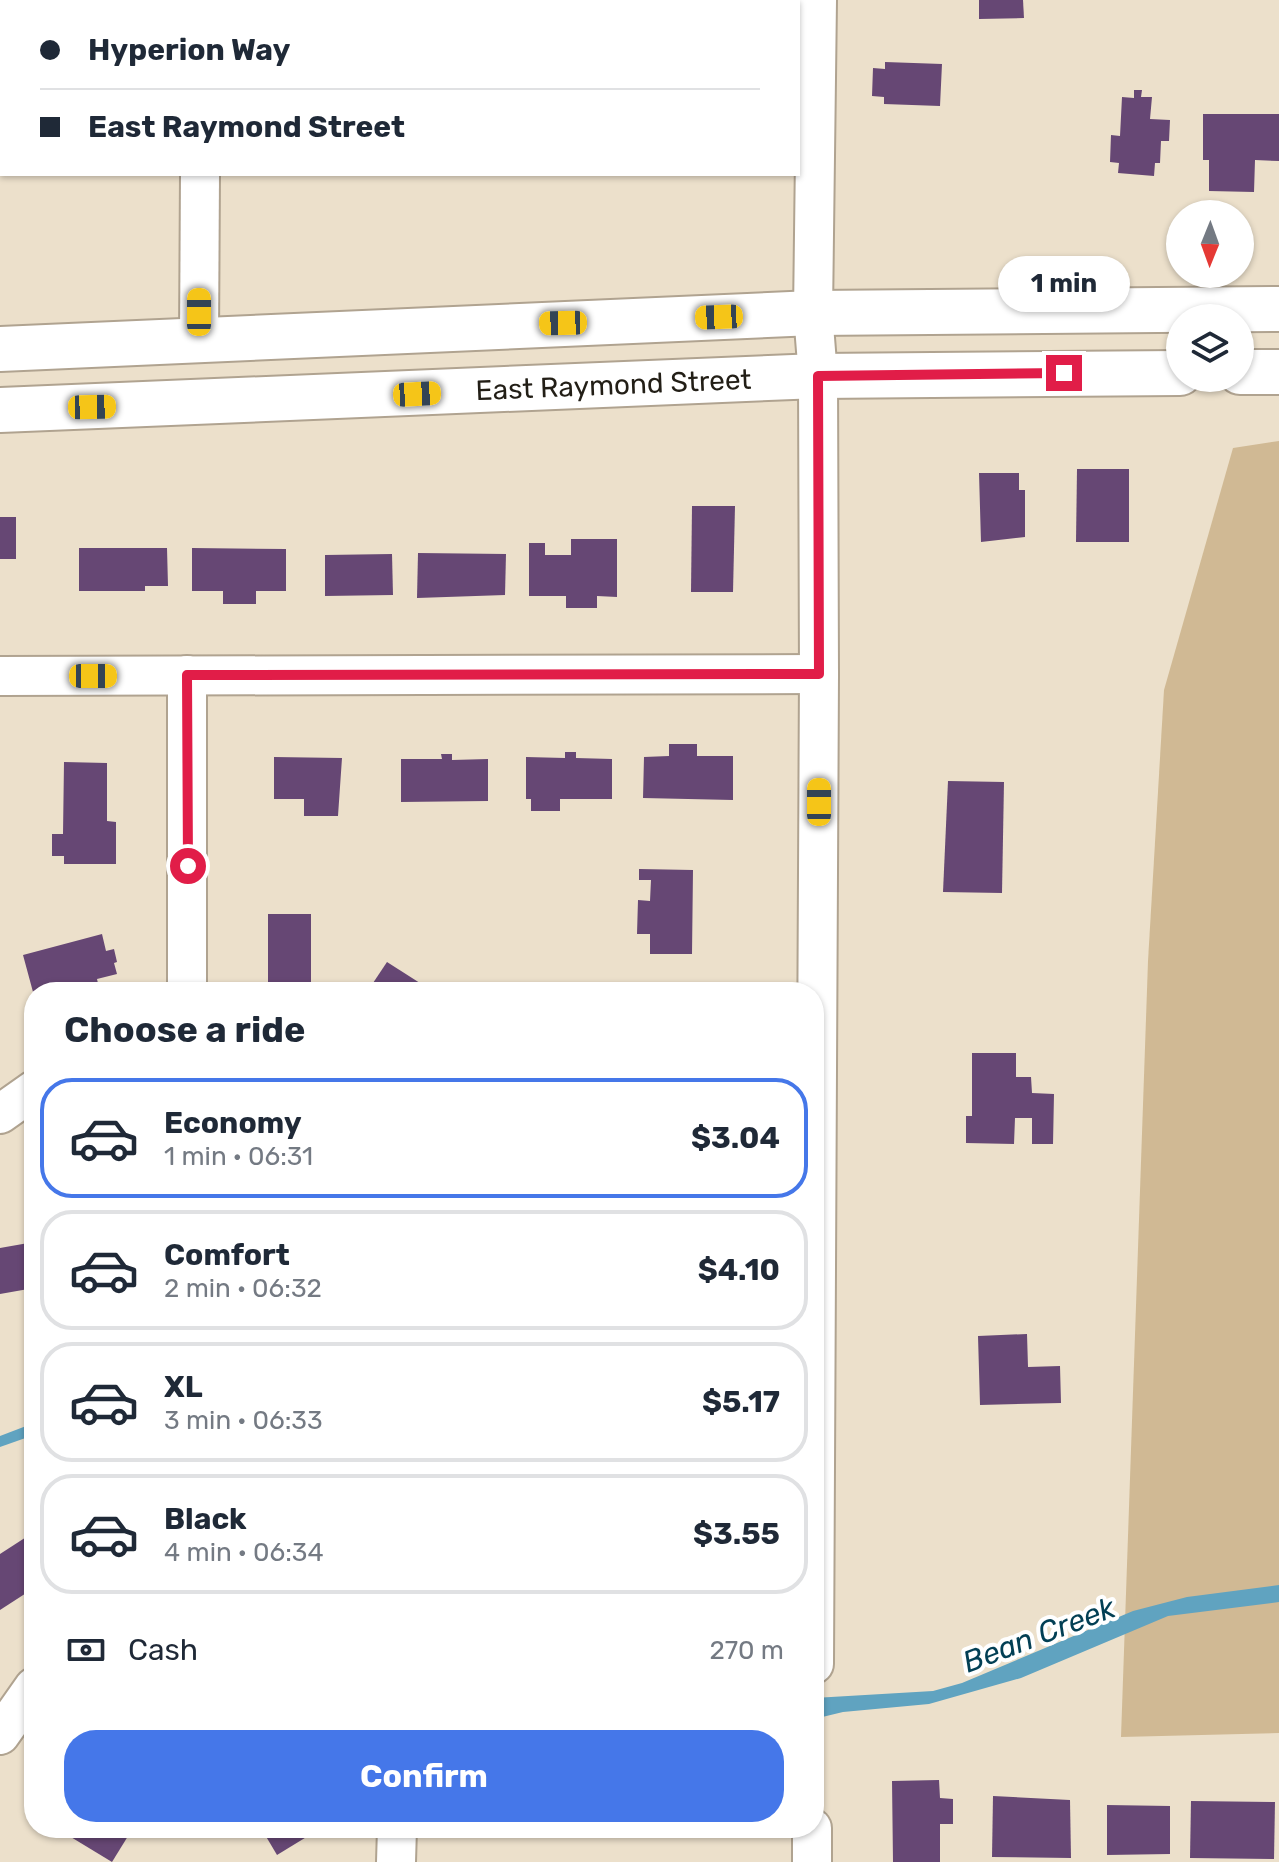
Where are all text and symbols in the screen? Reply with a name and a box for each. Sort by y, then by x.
text: Hyperion Way [88,32,290,68]
text: East Raymond Street [88,109,405,145]
north arrow [1166,200,1254,288]
map controls [1166,200,1254,392]
callout: 1 min [998,257,1130,313]
text: 1 min [1031,268,1097,299]
car [187,288,211,336]
car [695,304,743,330]
button: layers [1166,304,1254,392]
car [539,311,587,335]
route end [1046,355,1082,391]
street label: East Raymond Street [475,362,752,407]
car [392,381,442,407]
car [68,395,116,419]
car [69,664,117,688]
car [807,778,831,826]
route start [170,848,206,884]
text: Choose a ride [64,1008,305,1051]
icon: car [68,1102,140,1174]
text: Economy [164,1105,302,1141]
text: $3.04 [691,1120,780,1156]
text: 1 min · 06:31 [164,1141,313,1172]
icon: car [68,1234,140,1306]
text: Comfort [164,1237,290,1273]
text: $4.10 [698,1252,780,1288]
text: 2 min · 06:32 [164,1273,322,1304]
icon: car [68,1366,140,1438]
text: XL [164,1369,203,1405]
text: $5.17 [702,1384,780,1420]
text: 3 min · 06:33 [164,1405,323,1436]
icon: car [68,1498,140,1570]
text: Black [164,1501,247,1537]
text: $3.55 [693,1516,780,1552]
text: 4 min · 06:34 [164,1537,324,1568]
water label: Bean Creek [958,1589,1121,1681]
icon: cash [64,1628,108,1672]
text: Cash [128,1632,198,1668]
text: 270 m [709,1635,784,1666]
button: Confirm [64,1730,784,1822]

